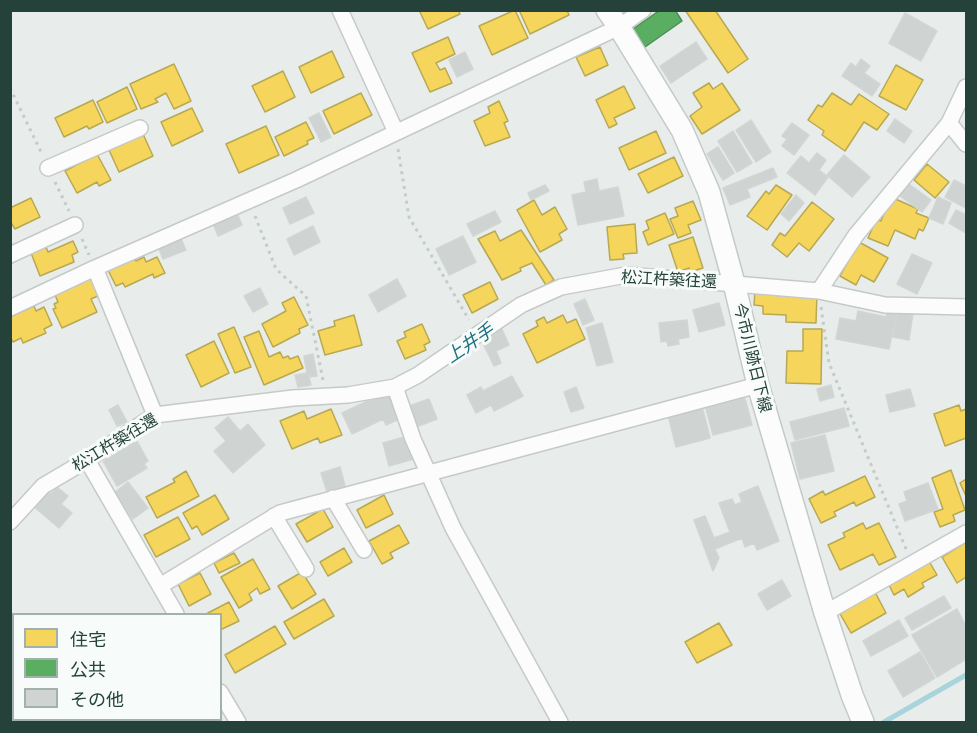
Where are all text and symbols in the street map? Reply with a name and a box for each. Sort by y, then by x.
street label: 松江杵築往還 [621,268,717,292]
street label: 今市川跡日下線 [729,301,775,415]
water label: 上井手 [442,320,498,368]
street label: 松江杵築往還 [69,410,161,476]
legend [12,613,222,721]
text: 住宅 [70,628,106,651]
text: 公共 [70,658,106,681]
text: その他 [70,688,124,711]

